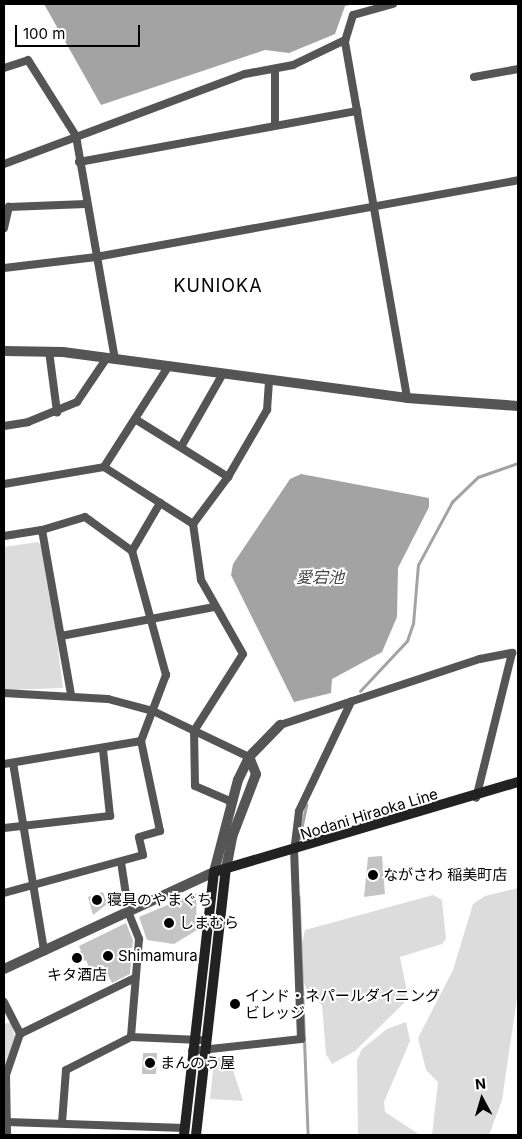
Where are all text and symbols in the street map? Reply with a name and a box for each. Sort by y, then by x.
scale bar [18,15,142,47]
text: 100 m [23,24,65,43]
district label: KUNIOKA [173,275,263,297]
water label: 愛宕池 [296,567,344,587]
street label: Nodani Hiraoka Line [298,784,440,844]
place label: ながさわ 稲美町店 [383,866,507,884]
marker: ながさわ 稲美町店 [367,869,379,881]
place label: 寝具のやまぐち [107,891,212,909]
marker: 寝具のやまぐち [91,894,103,906]
place label: しまむら [179,914,239,932]
marker: しまむら [163,917,175,929]
place label: Shimamura [118,947,198,965]
marker: Shimamura [102,950,114,962]
marker: キタ酒店 [71,952,83,964]
place label: キタ酒店 [47,966,107,984]
place label: インド・ネパールダイニング ビレッジ [245,986,440,1021]
marker: インド・ネパールダイニング ビレッジ [229,998,241,1010]
place label: まんのう屋 [160,1054,235,1072]
marker: まんのう屋 [144,1057,156,1069]
north arrow [457,1074,507,1124]
text: N [474,1075,487,1093]

